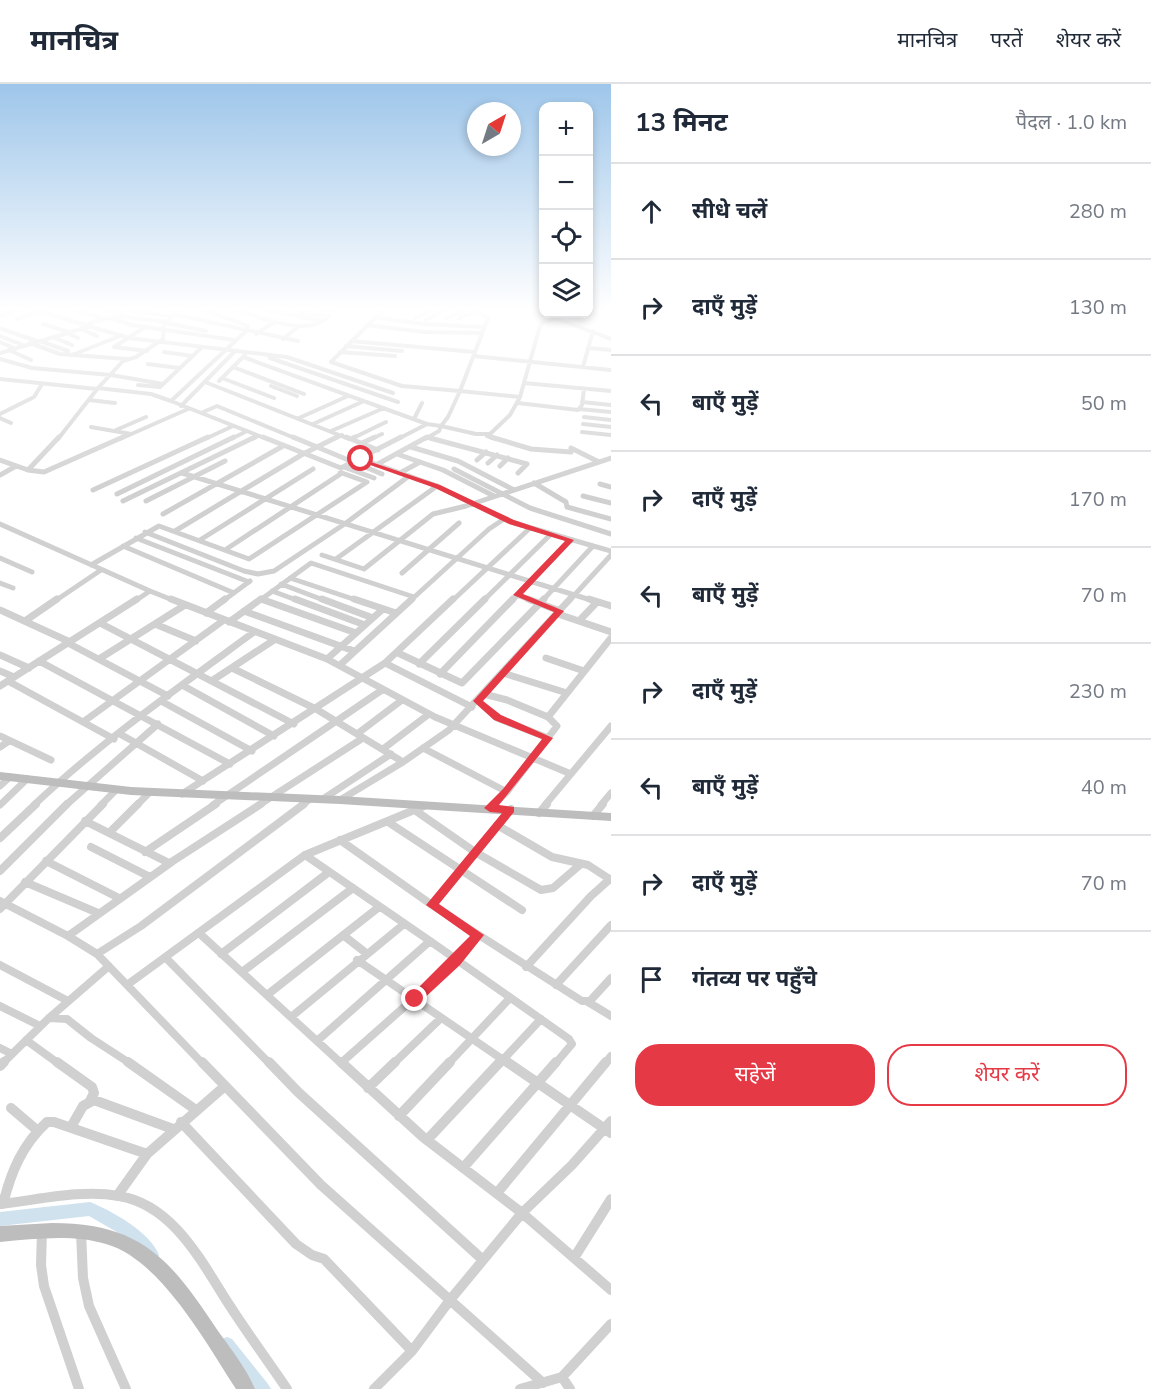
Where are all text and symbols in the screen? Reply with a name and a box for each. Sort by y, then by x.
text: मानचित्र [30,22,118,60]
text: मानचित्र [897,26,957,54]
text: परतें [990,26,1023,54]
text: शेयर करें [1056,26,1121,54]
north arrow [467,102,521,156]
map controls [539,102,593,318]
button: + [539,102,593,156]
text: 13 मिनट [635,105,728,140]
text: पैदल · 1.0 km [1016,109,1127,136]
button: − [539,156,593,210]
icon: ahead [635,195,668,228]
text: सीधे चलें [692,196,767,226]
text: 280 m [1069,198,1127,225]
button: locate [539,210,593,264]
button: layers [539,264,593,318]
icon: right [635,291,668,324]
text: दाएँ मुड़ें [692,292,757,322]
text: 130 m [1069,294,1127,321]
icon: left [635,387,668,420]
text: बाएँ मुड़ें [692,388,758,418]
text: 50 m [1081,390,1127,417]
route start [347,445,373,471]
icon: right [635,483,668,516]
text: दाएँ मुड़ें [692,484,757,514]
text: 170 m [1069,486,1127,513]
icon: left [635,579,668,612]
text: बाएँ मुड़ें [692,580,758,610]
text: 70 m [1081,582,1127,609]
icon: right [635,675,668,708]
text: दाएँ मुड़ें [692,676,757,706]
text: 230 m [1069,678,1127,705]
icon: left [635,771,668,804]
text: बाएँ मुड़ें [692,772,758,802]
text: 40 m [1081,774,1127,801]
icon: right [635,867,668,900]
text: दाएँ मुड़ें [692,868,757,898]
text: 70 m [1081,870,1127,897]
icon: arrive [635,963,668,996]
text: गंतव्य पर पहुँचे [692,964,817,994]
route end [401,985,427,1011]
button: सहेजें [635,1044,875,1106]
button: शेयर करें [887,1044,1127,1106]

